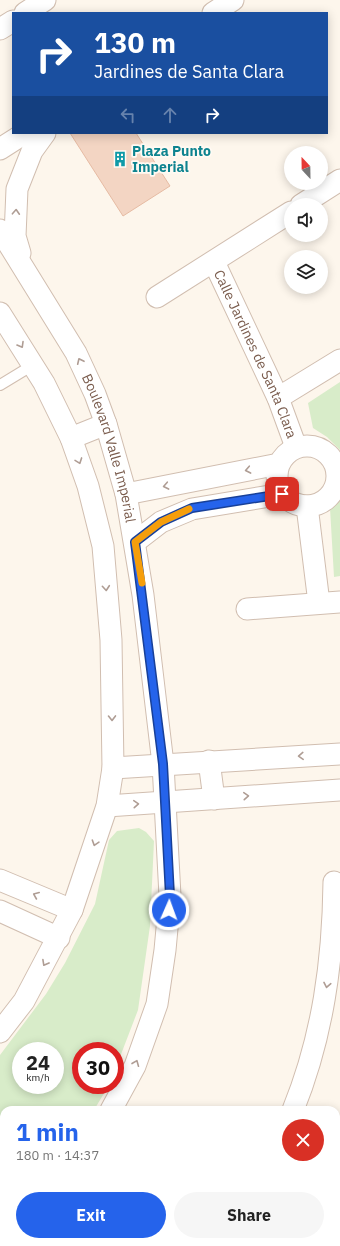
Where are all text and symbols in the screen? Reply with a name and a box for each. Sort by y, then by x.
text: 130 m [94,24,176,61]
icon: right [28,28,80,80]
text: Jardines de Santa Clara [94,60,284,83]
icon: left [117,104,139,126]
icon: ahead [159,104,181,126]
icon: right [201,104,223,126]
place label: Plaza Punto Imperial [132,142,211,176]
north arrow [284,146,328,190]
map controls [284,146,328,294]
building icon: Plaza Punto Imperial [111,150,129,168]
button: sound [284,198,328,242]
one-way arrow [11,209,20,215]
button: layers [284,250,328,294]
street label: Calle Jardines de Santa Clara [210,267,301,441]
one-way arrow [17,341,24,348]
one-way arrow [77,357,85,365]
street label: Boulevard Valle Imperial [78,371,140,524]
one-way arrow [75,458,83,465]
one-way arrow [245,466,251,474]
pin [265,477,299,511]
one-way arrow [163,481,169,490]
icon: arrive [271,483,293,505]
one-way arrow [102,585,111,591]
one-way arrow [108,715,116,721]
one-way arrow [298,752,304,761]
one-way arrow [243,792,249,801]
one-way arrow [133,800,139,808]
one-way arrow [91,839,99,846]
position arrow [148,889,190,931]
one-way arrow [33,892,40,900]
one-way arrow [42,959,50,966]
one-way arrow [323,982,332,988]
speed limit sign: 30 [72,1042,124,1094]
text: 24 [26,1049,50,1076]
one-way arrow [131,1060,139,1067]
text: km/h [26,1071,50,1084]
text: 1 min [16,1116,79,1148]
button: close [282,1119,324,1161]
text: 180 m · 14:37 [16,1147,99,1164]
button: Exit [16,1192,166,1238]
button: Share [174,1192,324,1238]

